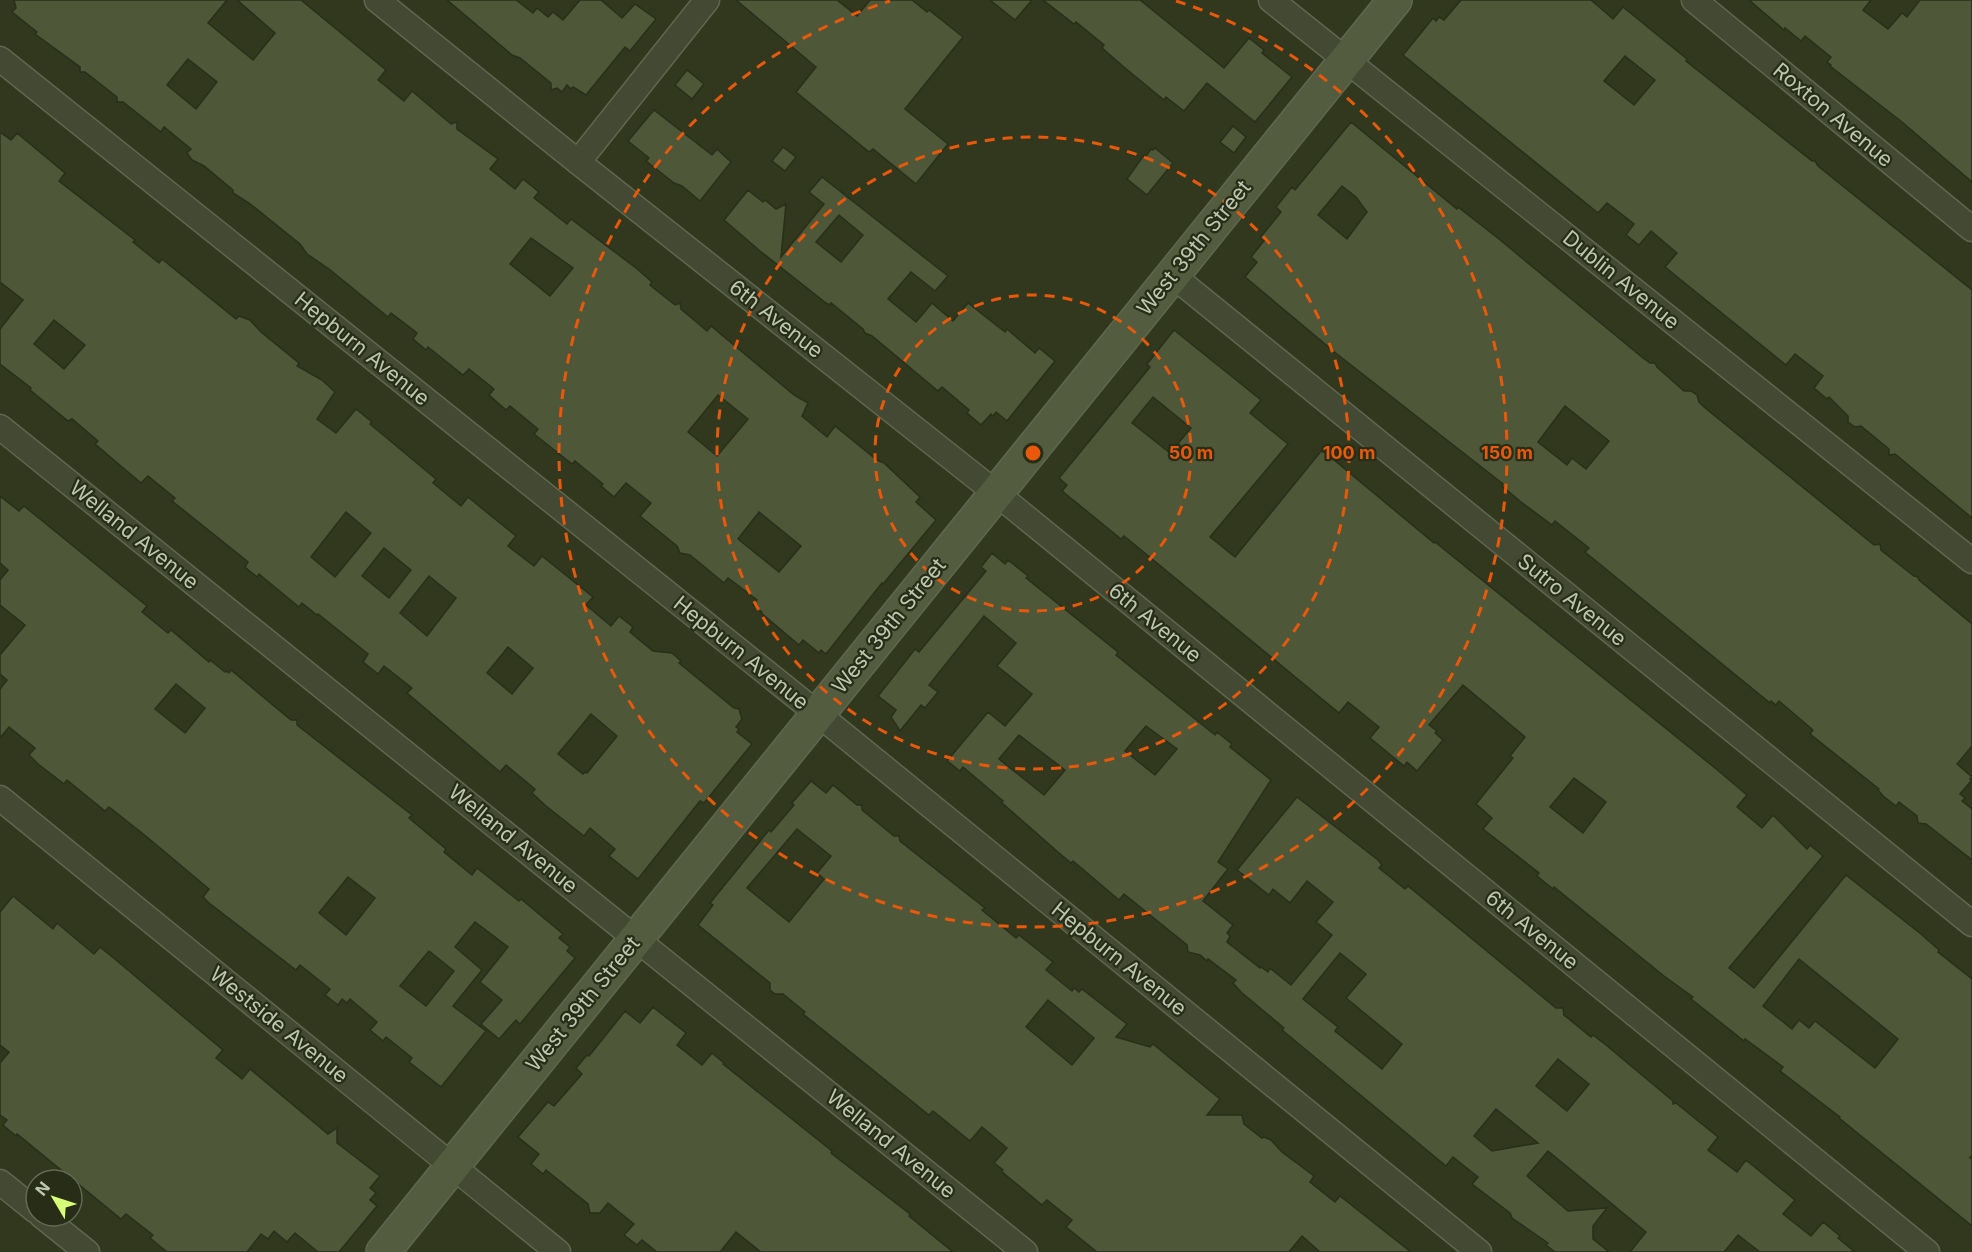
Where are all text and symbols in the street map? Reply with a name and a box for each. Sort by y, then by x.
street label: Roxton Avenue [1768,57,1898,172]
street label: West 39th Street [1132,175,1256,320]
street label: Dublin Avenue [1558,225,1685,334]
street label: 6th Avenue [724,274,828,363]
street label: Hepburn Avenue [290,287,435,411]
text: 50 m [1169,442,1213,463]
text: 100 m [1323,442,1375,463]
text: 150 m [1481,442,1533,463]
centre of rings [1023,443,1043,463]
street label: Welland Avenue [65,475,204,594]
street label: Sutro Avenue [1513,548,1632,651]
street label: West 39th Street [827,553,951,698]
street label: 6th Avenue [1104,578,1207,668]
street label: Hepburn Avenue [669,591,814,715]
street label: Welland Avenue [444,779,583,898]
street label: 6th Avenue [1481,885,1584,975]
street label: Hepburn Avenue [1047,897,1192,1021]
street label: West 39th Street [521,931,645,1076]
street label: Westside Avenue [205,961,353,1088]
street label: Welland Avenue [822,1084,961,1203]
north arrow [24,1168,84,1228]
text: N [31,1178,54,1200]

